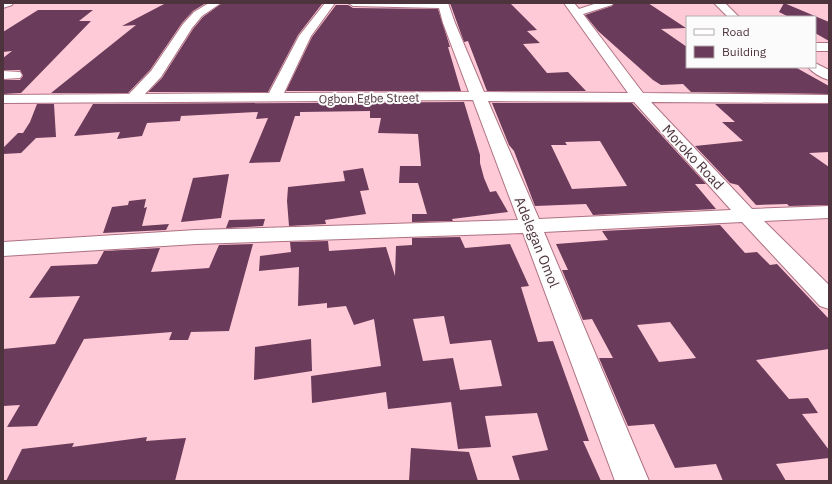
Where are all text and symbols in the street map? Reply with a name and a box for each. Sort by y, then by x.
legend [686,16,816,68]
text: Road [722,24,750,39]
text: Building [722,44,767,59]
street label: Ogbon Egbe Street [319,90,419,106]
street label: Moroko Road [658,121,728,193]
street label: Adelegan Omol [511,194,563,290]

